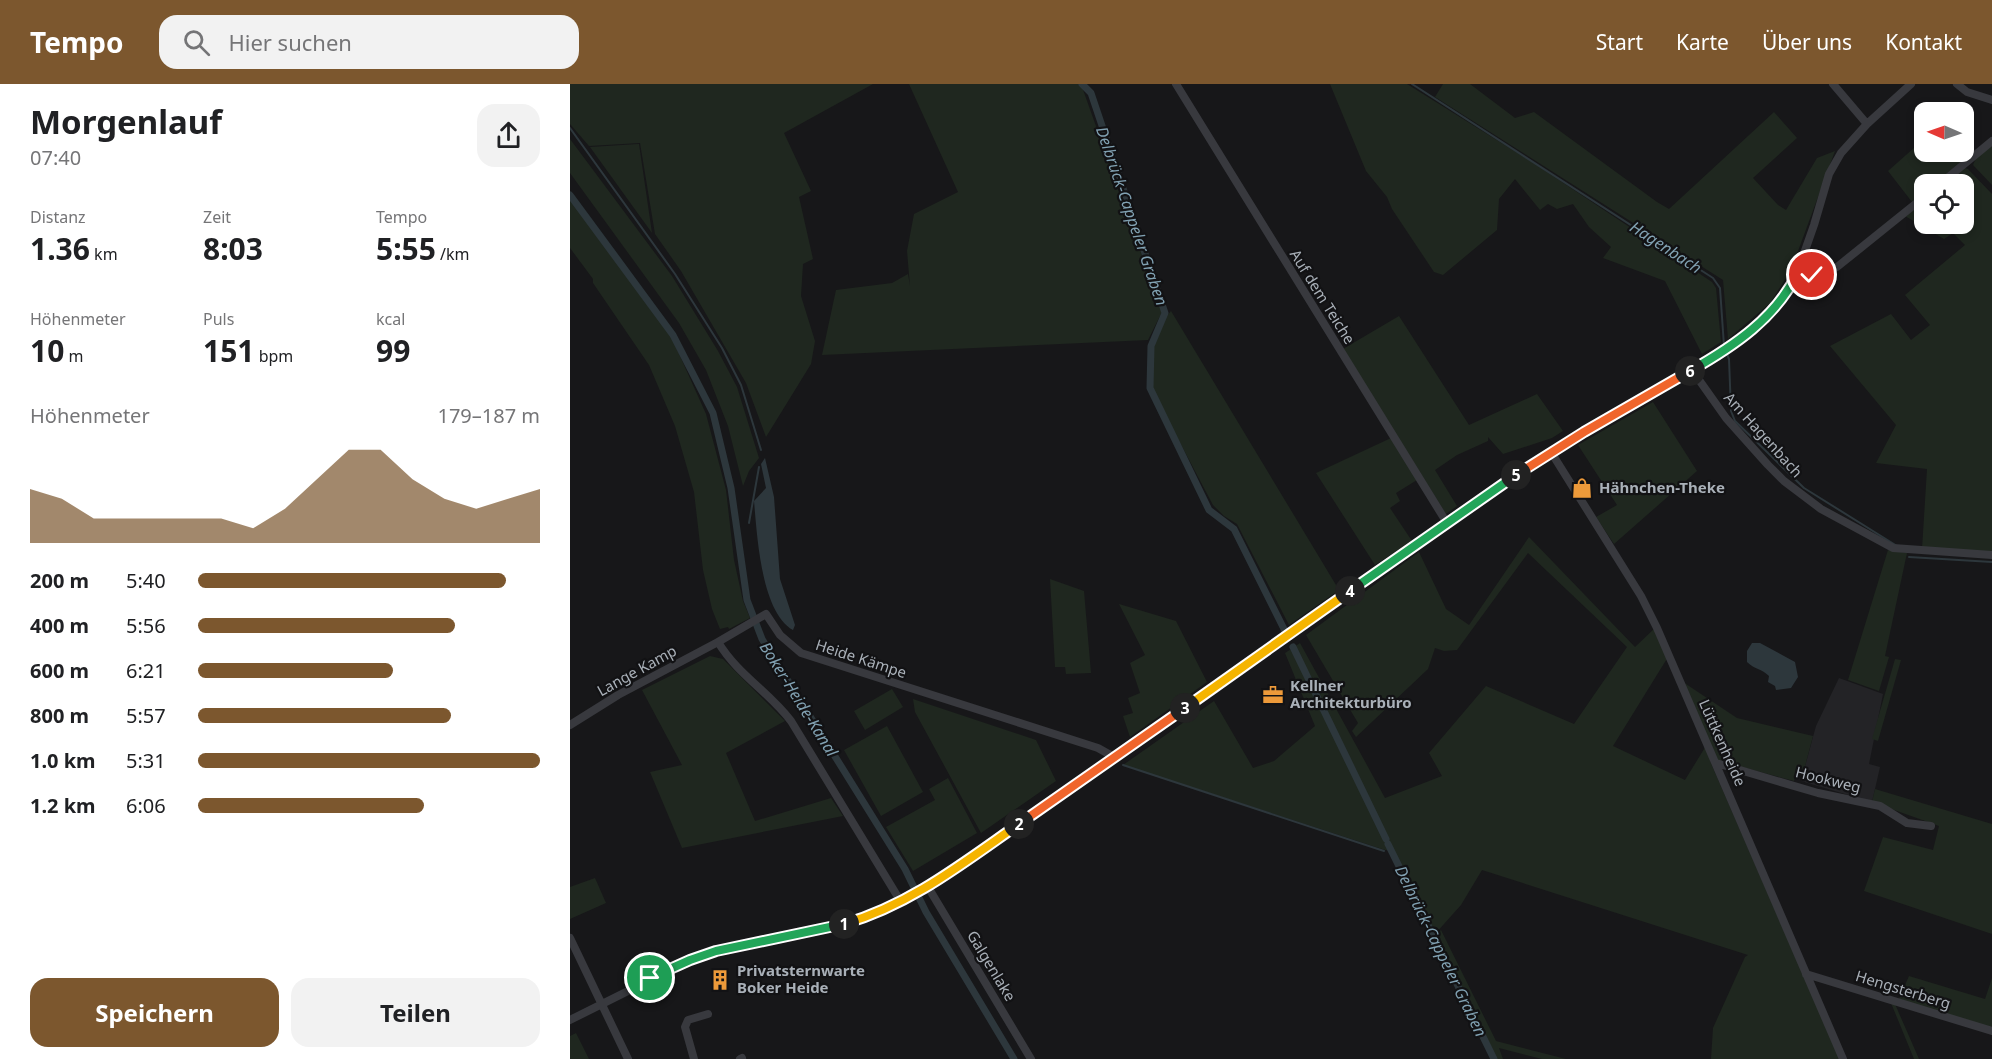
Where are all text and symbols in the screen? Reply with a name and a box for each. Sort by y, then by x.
search box [159,15,579,69]
text: Tempo [30,23,123,61]
icon: search [180,26,213,59]
text: Hier suchen [228,27,352,57]
text: Start [1596,28,1643,56]
text: Karte [1676,28,1729,56]
text: Über uns [1762,28,1852,56]
text: Kontakt [1885,28,1962,56]
text: Morgenlauf [30,99,222,144]
north arrow [1914,102,1974,162]
map controls [1914,102,1974,234]
button: share [477,104,540,167]
water label: Delbrück-Cappeler Graben [1091,124,1173,308]
text: 07:40 [30,144,81,171]
button: locate [1914,174,1974,234]
text: Distanz [30,206,86,228]
text: Zeit [203,206,231,228]
text: Tempo [376,206,427,228]
water label: Hagenbach [1626,216,1706,278]
text: 1.36 [30,228,90,269]
text: 8:03 [203,228,263,269]
text: 5:55 [376,228,436,269]
text: km [90,243,118,265]
text: /km [436,243,470,265]
street label: Auf dem Teiche [1286,245,1360,348]
pin [1786,249,1837,300]
icon: check [1795,258,1828,291]
text: Höhenmeter [30,308,126,330]
text: Puls [203,308,234,330]
text: kcal [376,308,405,330]
text: 10 [30,330,64,371]
text: 151 [203,330,254,371]
text: 99 [376,330,410,371]
text: m [64,345,83,367]
text: bpm [254,345,293,367]
pin: 6 [1675,356,1705,386]
text: 6 [1685,360,1695,382]
street label: Am Hagenbach [1720,387,1807,481]
text: Höhenmeter [30,402,150,429]
text: 179–187 m [437,402,540,429]
pin: 5 [1501,460,1531,490]
text: 5 [1511,464,1521,486]
shop icon: Hähnchen-Theke [1570,476,1594,500]
place label: Hähnchen-Theke [1599,477,1725,497]
text: 200 m [30,567,89,594]
text: 5:40 [126,567,166,594]
pin: 4 [1335,576,1365,606]
text: 4 [1345,580,1355,602]
text: 400 m [30,612,89,639]
text: 5:56 [126,612,166,639]
street label: Heide Kämpe [813,634,909,682]
water label: Boker-Heide-Kanal [755,637,844,761]
street label: Lange Kamp [593,640,680,700]
text: 600 m [30,657,89,684]
text: 6:21 [126,657,166,684]
place label: Kellner Architekturbüro [1290,675,1412,712]
office icon: Kellner Architekturbüro [1261,683,1285,707]
pin: 3 [1170,693,1200,723]
street label: Lüttkenheide [1695,696,1751,789]
text: 3 [1180,697,1190,719]
text: 800 m [30,702,89,729]
text: 5:57 [126,702,166,729]
text: 1.0 km [30,747,96,774]
text: 5:31 [126,747,166,774]
street label: Hookweg [1793,761,1863,797]
text: 1.2 km [30,792,96,819]
text: 6:06 [126,792,166,819]
pin: 2 [1004,809,1034,839]
text: 2 [1014,813,1024,835]
water label: Delbrück-Cappeler Graben [1390,862,1492,1040]
pin: 1 [829,909,859,939]
text: 1 [839,913,849,935]
street label: Galgenlake [963,927,1021,1004]
pin [624,952,675,1003]
place label: Privatsternwarte Boker Heide [737,960,865,997]
icon: arrive [633,961,666,994]
street label: Hengsterberg [1853,965,1953,1013]
building icon: Privatsternwarte Boker Heide [708,968,732,992]
button: Speichern [30,978,279,1047]
button: Teilen [291,978,540,1047]

